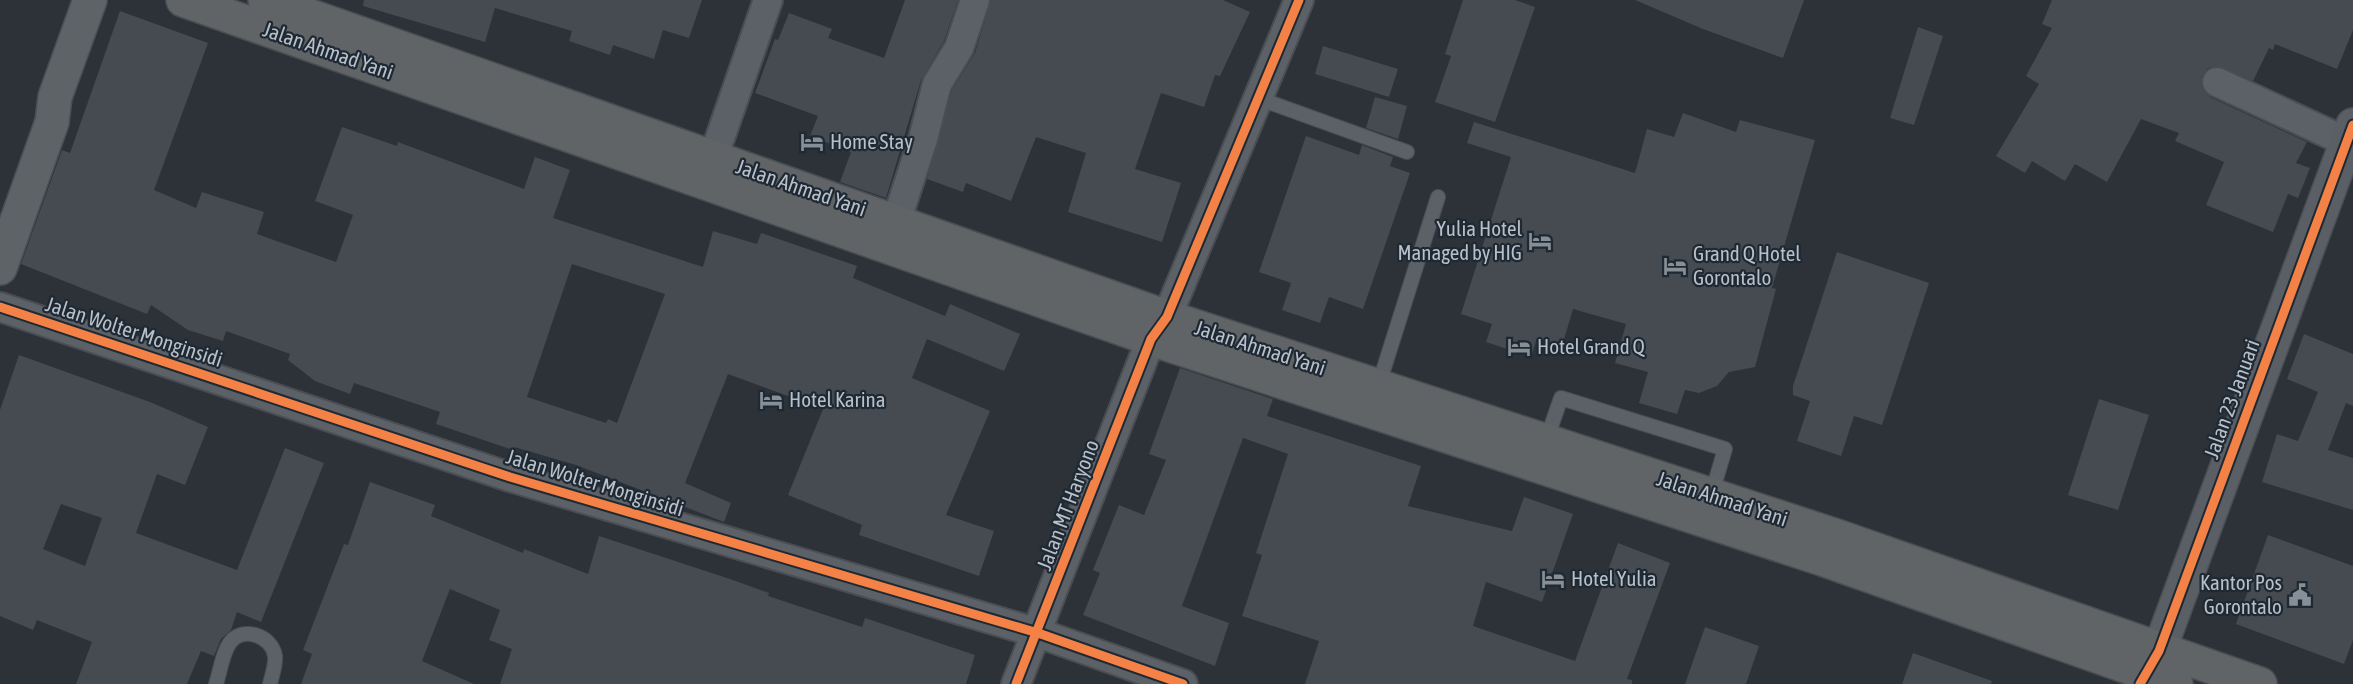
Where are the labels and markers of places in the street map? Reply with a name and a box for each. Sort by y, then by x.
hotel icon: Home Stay [799,129,825,155]
place label: Home Stay [830,129,913,153]
place label: Yulia Hotel Managed by HIG [1397,216,1522,264]
hotel icon: Yulia Hotel Managed by HIG [1527,228,1553,254]
place label: Grand Q Hotel Gorontalo [1693,241,1801,289]
hotel icon: Grand Q Hotel Gorontalo [1662,253,1688,279]
hotel icon: Hotel Grand Q [1506,334,1532,360]
place label: Hotel Grand Q [1537,334,1646,358]
hotel icon: Hotel Karina [758,387,784,413]
place label: Hotel Karina [789,387,886,411]
hotel icon: Hotel Yulia [1540,566,1566,592]
place label: Hotel Yulia [1571,566,1657,590]
place label: Kantor Pos Gorontalo [2200,570,2282,618]
public building icon: Kantor Pos Gorontalo [2287,582,2313,608]

